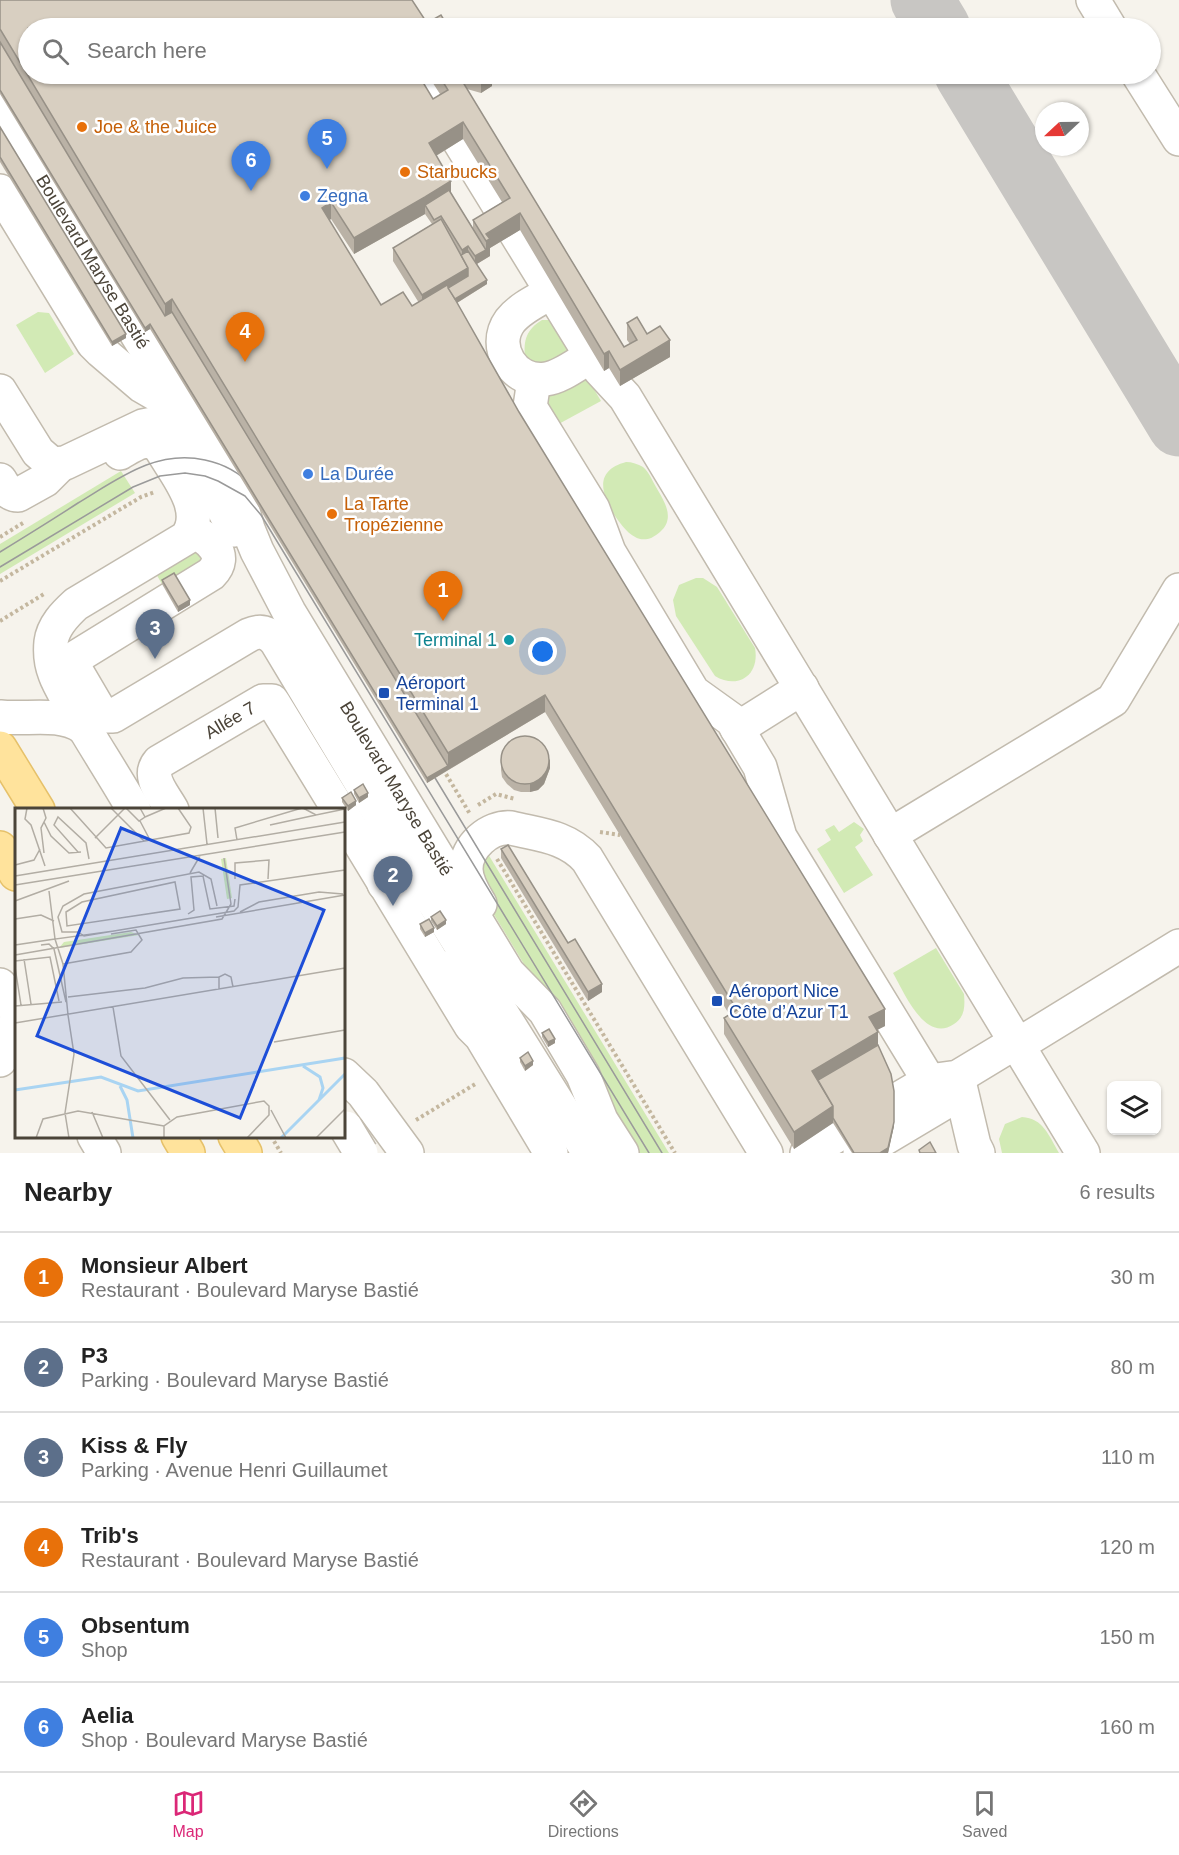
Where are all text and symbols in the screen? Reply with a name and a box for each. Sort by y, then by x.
search box [18,18,1161,84]
icon: search [39,35,72,68]
text: Search here [87,38,207,63]
north arrow [1035,102,1089,156]
place label: Joe & the Juice [94,117,217,137]
marker: Joe & the Juice [75,120,89,134]
pin: 5 [308,120,346,169]
pin: 6 [232,142,270,191]
place label: Starbucks [417,162,497,182]
marker: Starbucks [398,165,412,179]
street label: Boulevard Maryse Bastié [32,171,153,353]
place label: Zegna [317,186,369,206]
marker: Zegna [298,189,312,203]
pin: 4 [226,312,264,362]
place label: La Durée [320,464,394,484]
marker: La Durée [301,467,315,481]
place label: La Tarte Tropézienne [344,494,443,535]
marker: La Tarte Tropézienne [325,507,339,521]
pin: 1 [424,572,462,621]
pin: 3 [136,610,174,659]
place label: Terminal 1 [414,630,497,650]
marker: Terminal 1 [502,633,516,647]
your location [528,637,557,666]
place label: Aéroport Terminal 1 [396,673,479,714]
marker: Aéroport Terminal 1 [377,686,391,700]
street label: Allée 7 [201,698,259,743]
street label: Boulevard Maryse Bastié [336,698,457,879]
inset map [15,808,345,1138]
pin: 2 [374,856,412,906]
place label: Aéroport Nice Côte d’Azur T1 [729,981,849,1022]
marker: Aéroport Nice Côte d’Azur T1 [710,994,724,1008]
map controls [1107,1081,1161,1135]
button: layers [1107,1081,1161,1135]
text: Nearby [24,1177,112,1207]
text: 6 results [1079,1181,1155,1203]
text: Monsieur Albert [81,1253,248,1278]
text: 1 [38,1266,49,1288]
text: 30 m [1111,1266,1155,1288]
text: Restaurant · Boulevard Maryse Bastié [81,1279,419,1301]
text: P3 [81,1343,108,1368]
text: 2 [38,1356,49,1378]
text: 80 m [1111,1356,1155,1378]
text: Parking · Boulevard Maryse Bastié [81,1369,389,1391]
text: Kiss & Fly [81,1433,187,1458]
text: 3 [38,1446,49,1468]
text: 110 m [1101,1446,1155,1468]
text: Parking · Avenue Henri Guillaumet [81,1459,387,1481]
text: Trib's [81,1523,139,1548]
text: 4 [38,1536,49,1558]
text: 120 m [1099,1536,1155,1558]
text: Restaurant · Boulevard Maryse Bastié [81,1549,419,1571]
text: Obsentum [81,1613,190,1638]
text: 5 [38,1626,49,1648]
text: 150 m [1099,1626,1155,1648]
text: Shop [81,1639,128,1661]
text: Aelia [81,1703,134,1728]
text: 6 [38,1716,49,1738]
text: 160 m [1099,1716,1155,1738]
text: Shop · Boulevard Maryse Bastié [81,1729,368,1751]
tab: Map [172,1787,205,1841]
tab: Directions [548,1787,619,1841]
tab: Saved [962,1787,1007,1841]

